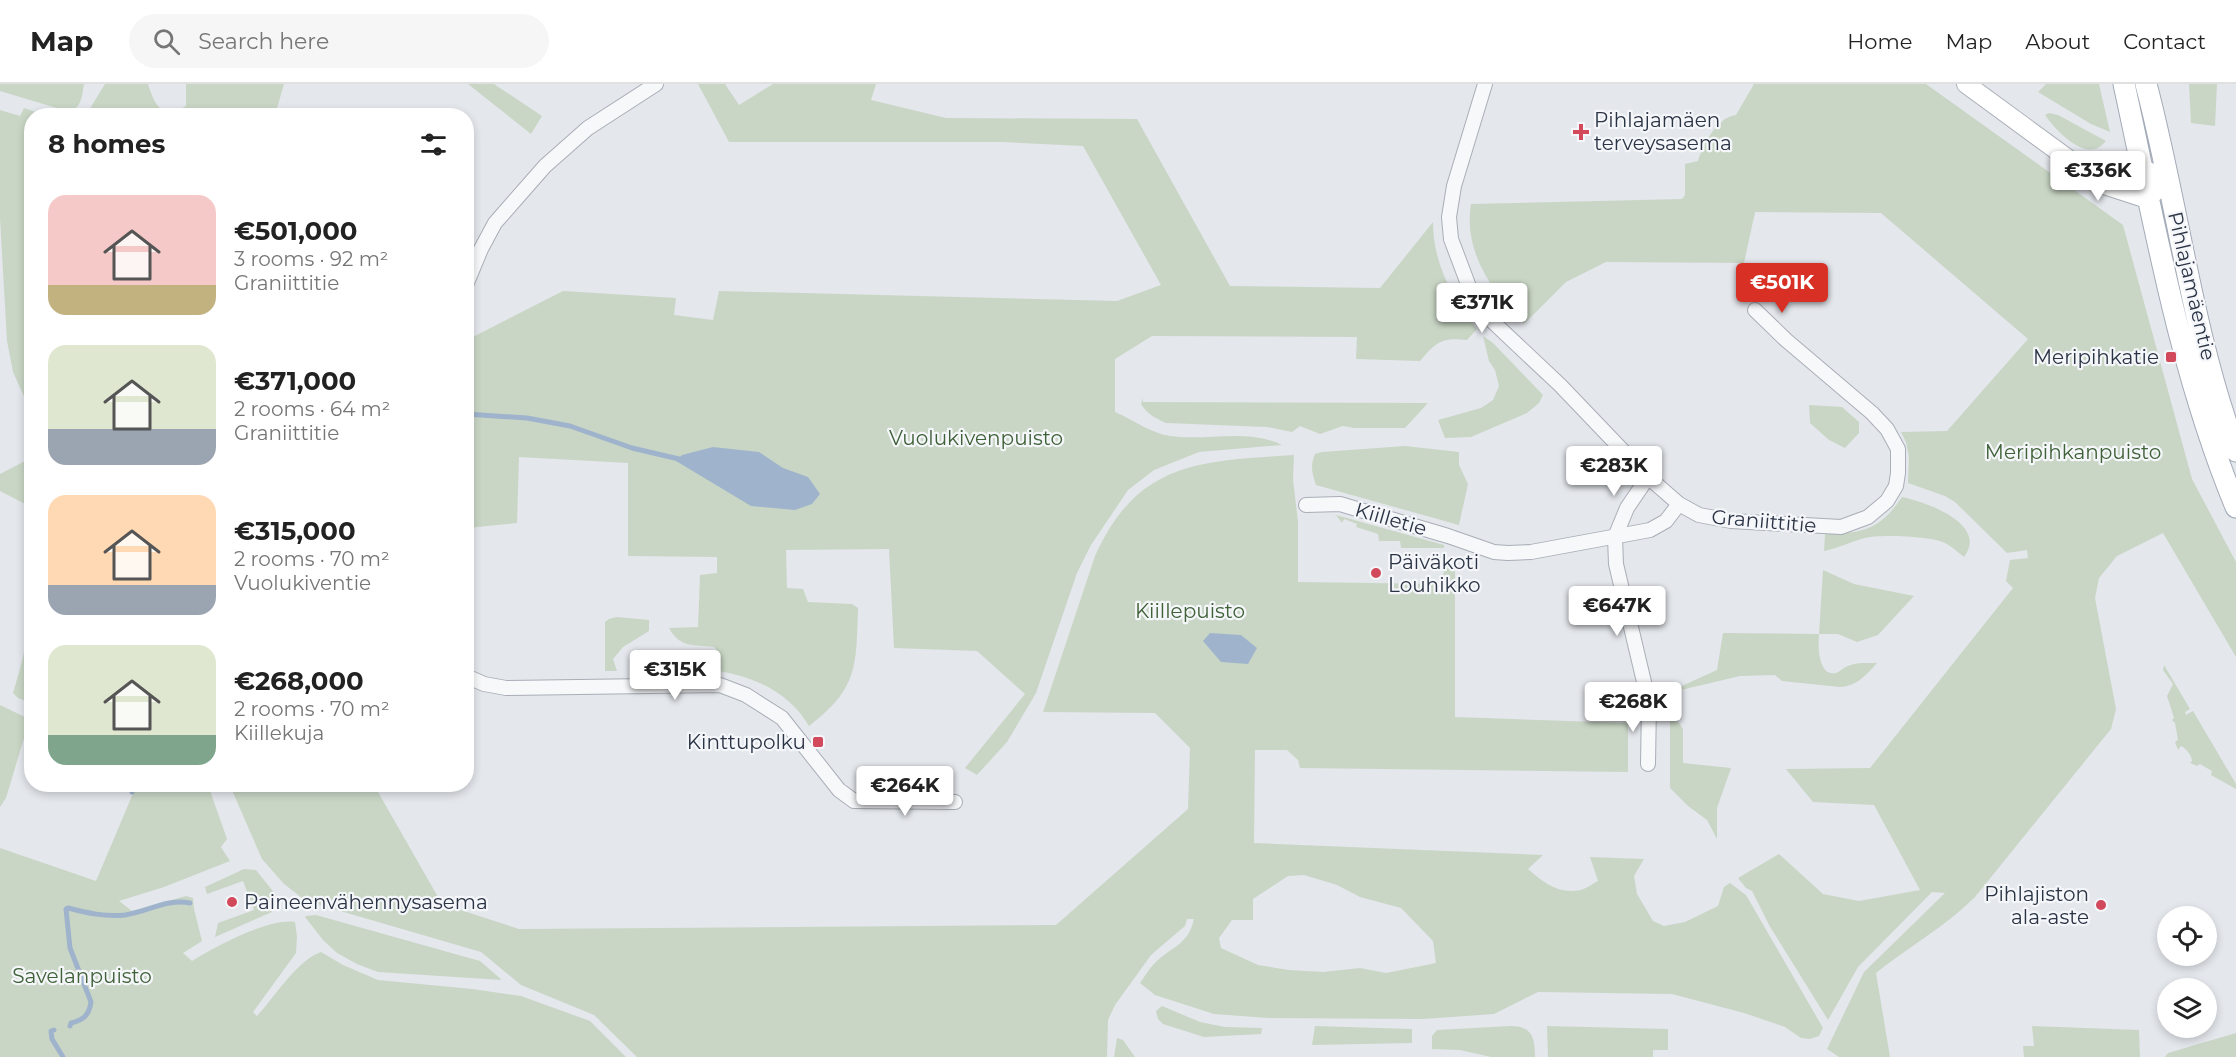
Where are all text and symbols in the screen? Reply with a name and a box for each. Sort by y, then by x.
search box [129,14,549,68]
text: Map [30,24,93,58]
icon: search [150,25,183,58]
text: Search here [198,28,329,55]
text: Home [1847,29,1912,54]
text: Map [1945,29,1992,54]
text: About [2025,29,2090,54]
text: Contact [2123,29,2206,54]
place label: Pihlajamäen terveysasema [1594,108,1732,155]
marker: Pihlajamäen terveysasema [1572,123,1590,141]
text: 8 homes [48,128,165,160]
icon: filters [417,128,450,161]
pin: €336K [2056,151,2140,202]
text: €336K [2064,158,2132,182]
street label: Pihlajamäentie [2163,209,2221,363]
text: €501,000 [234,215,357,247]
icon: home [96,219,168,291]
text: 3 rooms · 92 m² [234,247,388,271]
pin: €501K [1740,263,1824,314]
text: €501K [1750,270,1814,294]
text: Graniittitie [234,271,339,295]
pin: €371K [1440,283,1524,334]
text: €371K [1450,290,1514,314]
place label: Meripihkatie [2033,345,2159,369]
marker: Meripihkatie [2164,350,2178,364]
text: €371,000 [234,365,356,397]
icon: home [96,369,168,441]
text: 2 rooms · 64 m² [234,397,390,421]
text: Graniittitie [234,421,339,445]
park label: Vuolukivenpuisto [889,426,1063,450]
park label: Meripihkanpuisto [1985,440,2161,464]
pin: €283K [1572,446,1656,497]
text: €283K [1580,453,1648,477]
street label: Kiilletie [1352,497,1430,541]
street label: Graniittitie [1710,504,1818,538]
text: €315,000 [234,515,356,547]
icon: home [96,519,168,591]
text: 2 rooms · 70 m² [234,547,390,571]
place label: Päiväkoti Louhikko [1388,550,1481,597]
marker: Päiväkoti Louhikko [1369,566,1383,580]
text: Vuolukiventie [234,571,371,595]
pin: €647K [1575,586,1659,637]
text: €647K [1583,593,1651,617]
park label: Kiillepuisto [1135,599,1245,623]
pin: €315K [633,650,717,701]
text: €315K [644,657,706,681]
text: €268,000 [234,665,364,697]
icon: home [96,669,168,741]
pin: €268K [1591,682,1675,733]
text: €268K [1599,689,1667,713]
text: 2 rooms · 70 m² [234,697,390,721]
text: Kiillekuja [234,721,324,745]
place label: Kinttupolku [687,730,806,754]
marker: Kinttupolku [811,735,825,749]
pin: €264K [863,766,947,817]
text: €264K [870,773,940,797]
place label: Pihlajiston ala-aste [1984,882,2089,929]
place label: Paineenvähennysasema [244,890,488,914]
marker: Paineenvähennysasema [225,895,239,909]
marker: Pihlajiston ala-aste [2094,898,2108,912]
map controls [2157,906,2217,1038]
button: locate [2157,906,2217,966]
park label: Savelanpuisto [12,964,152,988]
button: layers [2157,978,2217,1038]

